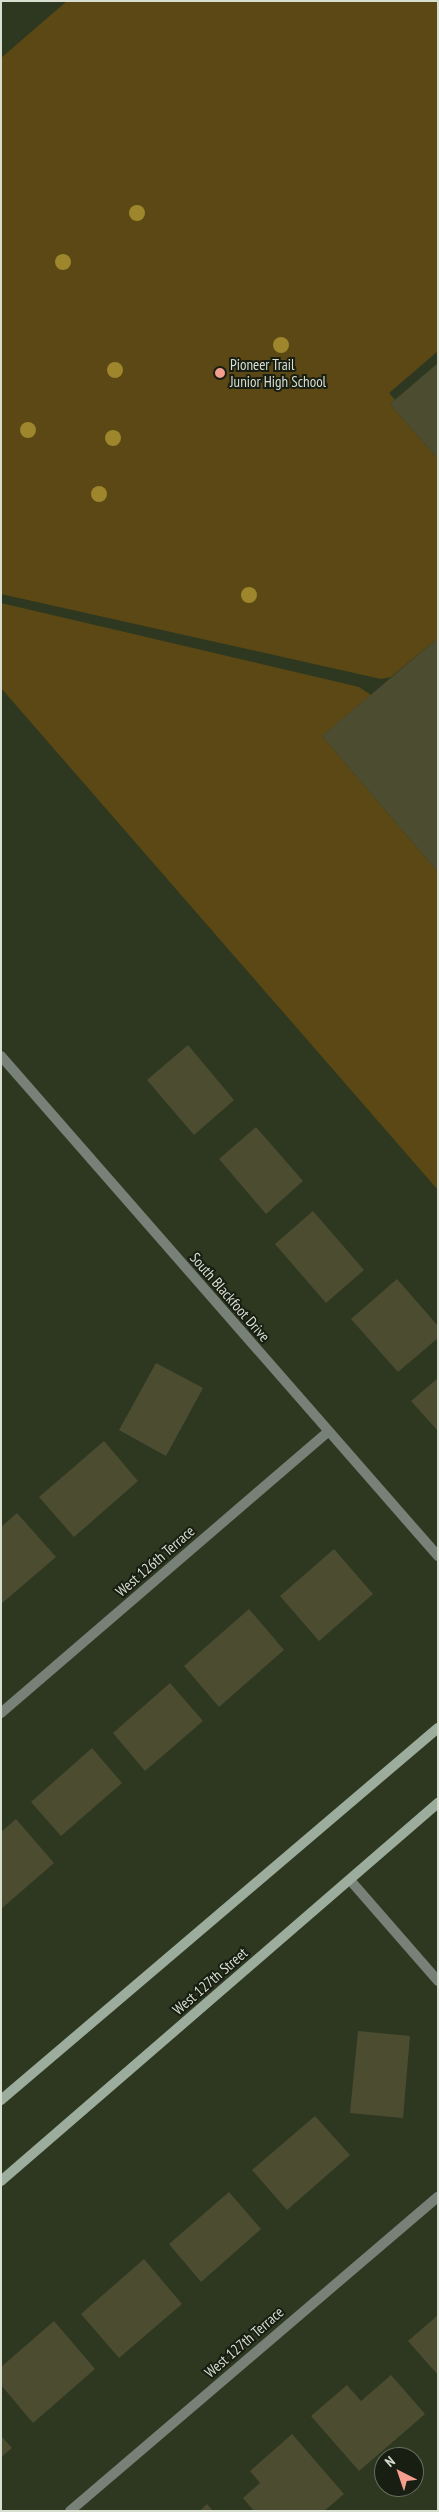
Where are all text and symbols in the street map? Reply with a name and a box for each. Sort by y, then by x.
place label: Pioneer Trail Junior High School [230,355,326,390]
marker: Pioneer Trail Junior High School [214,367,226,379]
street label: South Blackfoot Drive [186,1249,274,1345]
street label: West 126th Terrace [112,1522,198,1600]
street label: West 127th Street [169,1944,251,2018]
street label: West 127th Terrace [201,2303,287,2381]
north arrow [374,2447,424,2497]
text: N [381,2452,399,2471]

